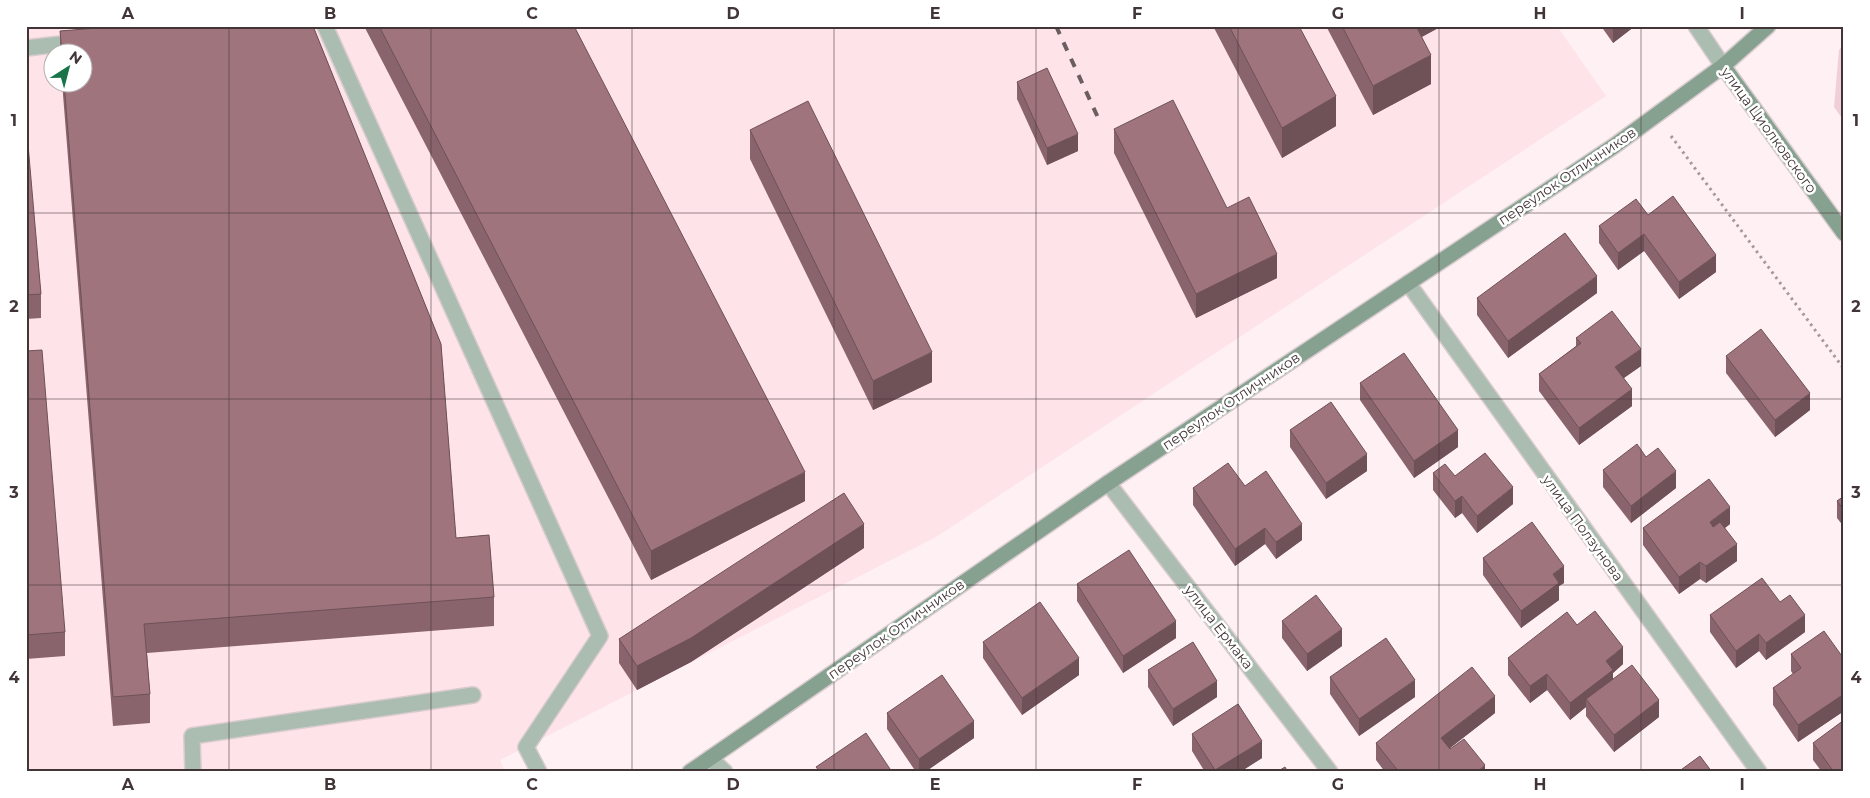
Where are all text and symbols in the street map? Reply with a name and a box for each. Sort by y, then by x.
text: A [121,4,135,23]
text: B [324,4,336,23]
text: C [526,4,538,23]
text: D [726,4,740,23]
text: E [930,4,940,23]
text: F [1132,4,1142,23]
text: G [1332,4,1344,23]
text: H [1534,4,1546,23]
text: I [1739,4,1745,23]
north arrow [42,42,92,92]
text: N [66,47,86,68]
street label: улица Циолковского [1717,63,1821,197]
text: 1 [11,111,17,130]
text: 1 [1853,111,1859,130]
street label: переулок Отличников [1495,123,1639,229]
text: 2 [9,297,19,316]
text: 2 [1851,297,1861,316]
street label: переулок Отличников [1159,348,1303,454]
street label: улица Ползунова [1538,471,1628,585]
text: 3 [8,483,19,502]
text: 3 [1850,483,1861,502]
street label: переулок Отличников [824,575,968,683]
street label: улица Ермака [1180,581,1257,673]
text: 4 [8,668,20,687]
text: 4 [1850,668,1862,687]
text: A [121,775,135,794]
text: B [324,775,336,794]
text: C [526,775,538,794]
text: D [726,775,740,794]
text: E [930,775,940,794]
text: F [1132,775,1142,794]
text: G [1332,775,1344,794]
text: H [1534,775,1546,794]
text: I [1739,775,1745,794]

